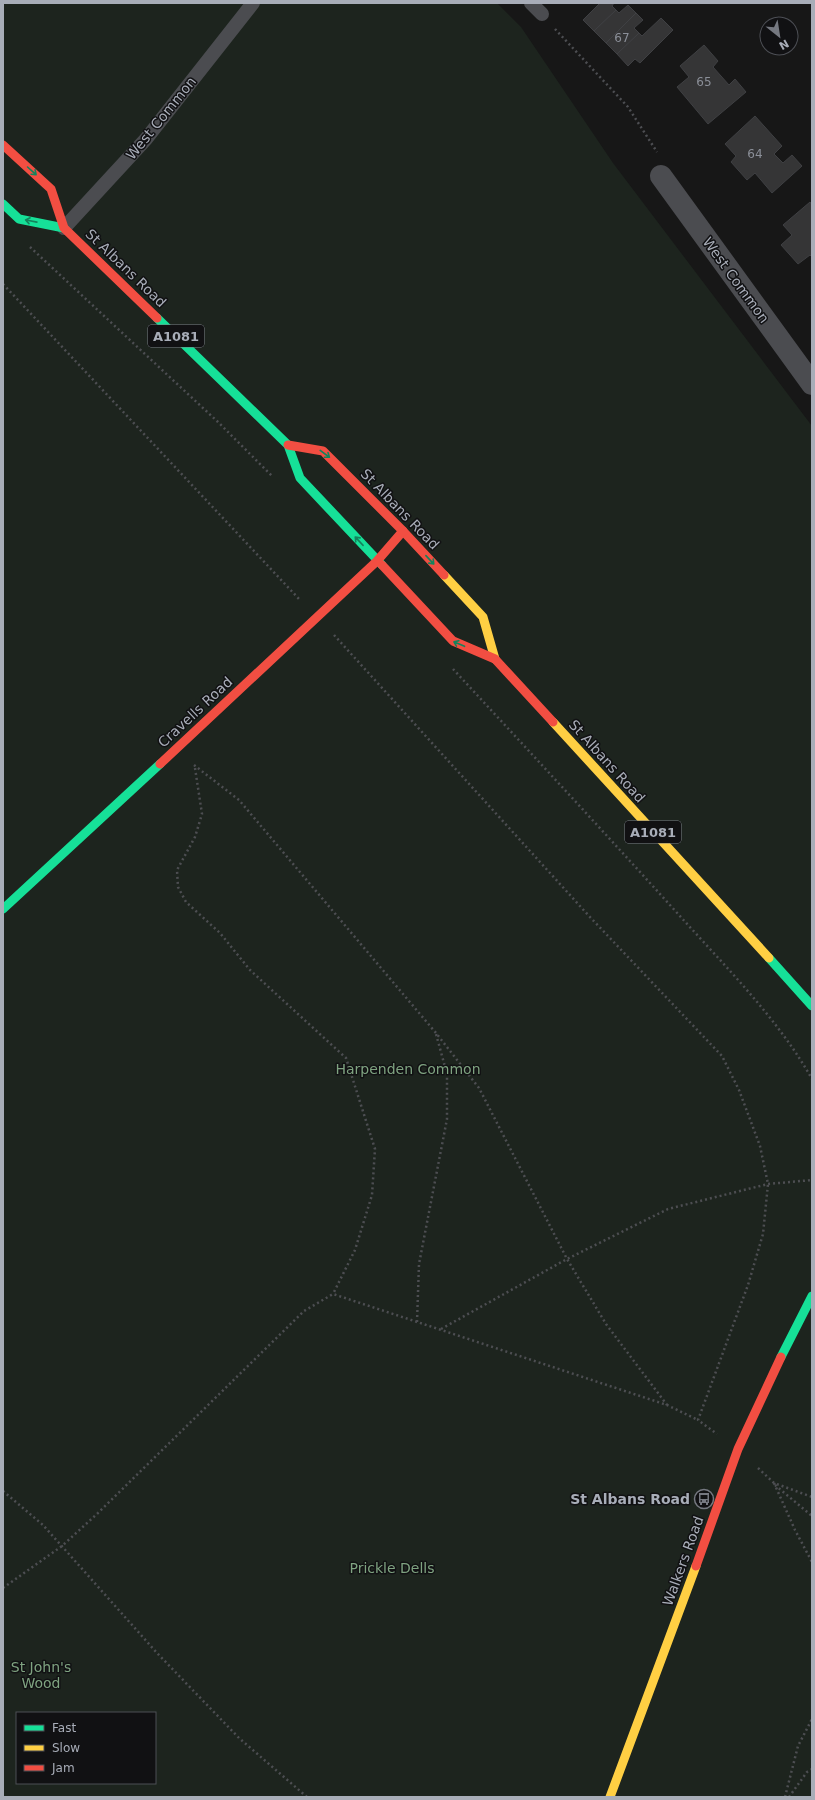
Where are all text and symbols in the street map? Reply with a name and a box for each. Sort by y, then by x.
north arrow [759,16,799,56]
house number: 67 [614,31,630,45]
text: N [777,36,791,52]
street label: West Common [123,73,199,163]
house number: 65 [696,75,712,89]
house number: 64 [747,147,763,161]
one-way arrow [27,167,37,176]
one-way arrow [25,217,38,225]
street label: St Albans Road [82,226,170,310]
street label: West Common [700,234,772,326]
road number: A1081 [148,325,204,347]
one-way arrow [320,450,331,459]
street label: St Albans Road [358,465,442,553]
one-way arrow [355,537,364,547]
one-way arrow [425,555,434,565]
one-way arrow [454,639,466,647]
street label: Cravells Road [155,674,235,750]
street label: St Albans Road [566,716,648,806]
road number: A1081 [625,821,681,843]
park label: Harpenden Common [335,1061,481,1077]
bus stop icon: St Albans Road [693,1488,715,1510]
place label: St Albans Road [570,1491,690,1507]
street label: Walkers Road [659,1514,707,1608]
park label: Prickle Dells [349,1560,435,1576]
park label: St John's Wood [11,1659,71,1691]
legend [16,1712,156,1784]
text: Fast [52,1721,76,1735]
text: Slow [52,1741,80,1755]
text: Jam [51,1761,75,1775]

